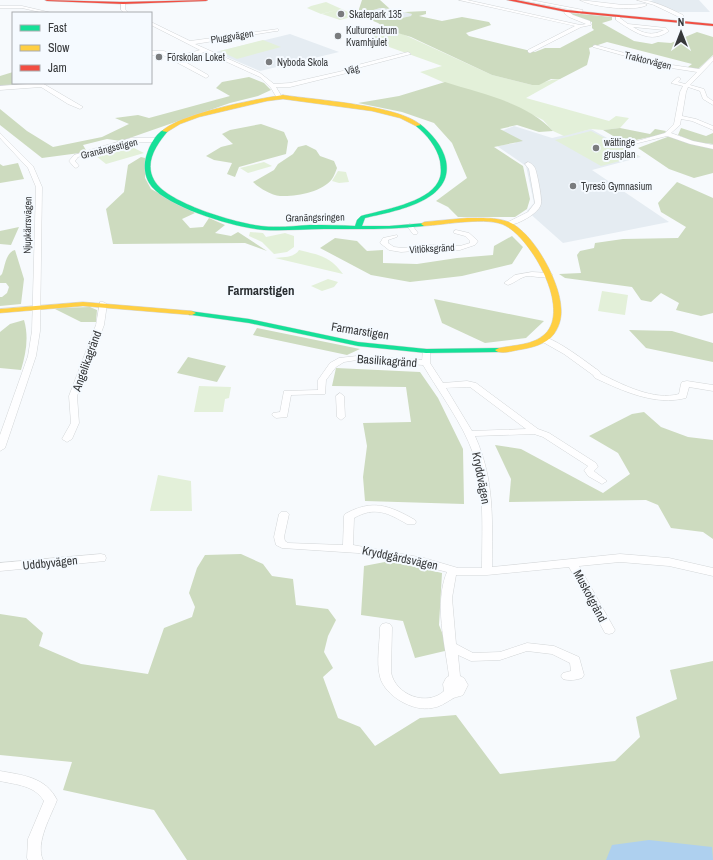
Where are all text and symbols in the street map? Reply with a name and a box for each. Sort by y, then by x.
place label: Skatepark 135 [349,8,402,21]
marker: Skatepark 135 [336,9,346,19]
legend [12,12,152,84]
north arrow [661,12,701,52]
text: N [678,15,684,29]
text: Fast [48,20,67,36]
place label: Kulturcentrum Kvarnhjulet [346,24,397,49]
street label: Pluggvägen [210,27,254,46]
marker: Kulturcentrum Kvarnhjulet [333,31,343,41]
text: Slow [48,40,70,56]
street label: Traktorvägen [623,48,673,73]
place label: Förskolan Loket [167,51,226,64]
marker: Förskolan Loket [154,52,164,62]
place label: Nyboda Skola [277,56,328,69]
marker: Nyboda Skola [264,57,274,67]
text: Jam [48,60,67,76]
street label: Väg [344,61,361,78]
street label: Granängsstigen [79,135,139,162]
place label: wättinge grusplan [604,136,635,161]
marker: wättinge grusplan [591,143,601,153]
place label: Tyresö Gymnasium [581,180,652,193]
marker: Tyresö Gymnasium [568,181,578,191]
street label: Njupkärrsvägen [20,196,35,254]
street label: Granängsringen [285,210,345,225]
street label: Vitlöksgränd [409,241,455,256]
district label: Farmarstigen [227,282,295,299]
street label: Farmarstigen [330,319,390,343]
street label: Angelikagränd [68,328,105,394]
street label: Basilikagränd [356,351,418,371]
street label: Kryddvägen [468,451,494,505]
street label: Kryddgårdsvägen [361,542,439,574]
street label: Uddbyvägen [22,552,78,574]
street label: Muskotgränd [570,567,610,625]

